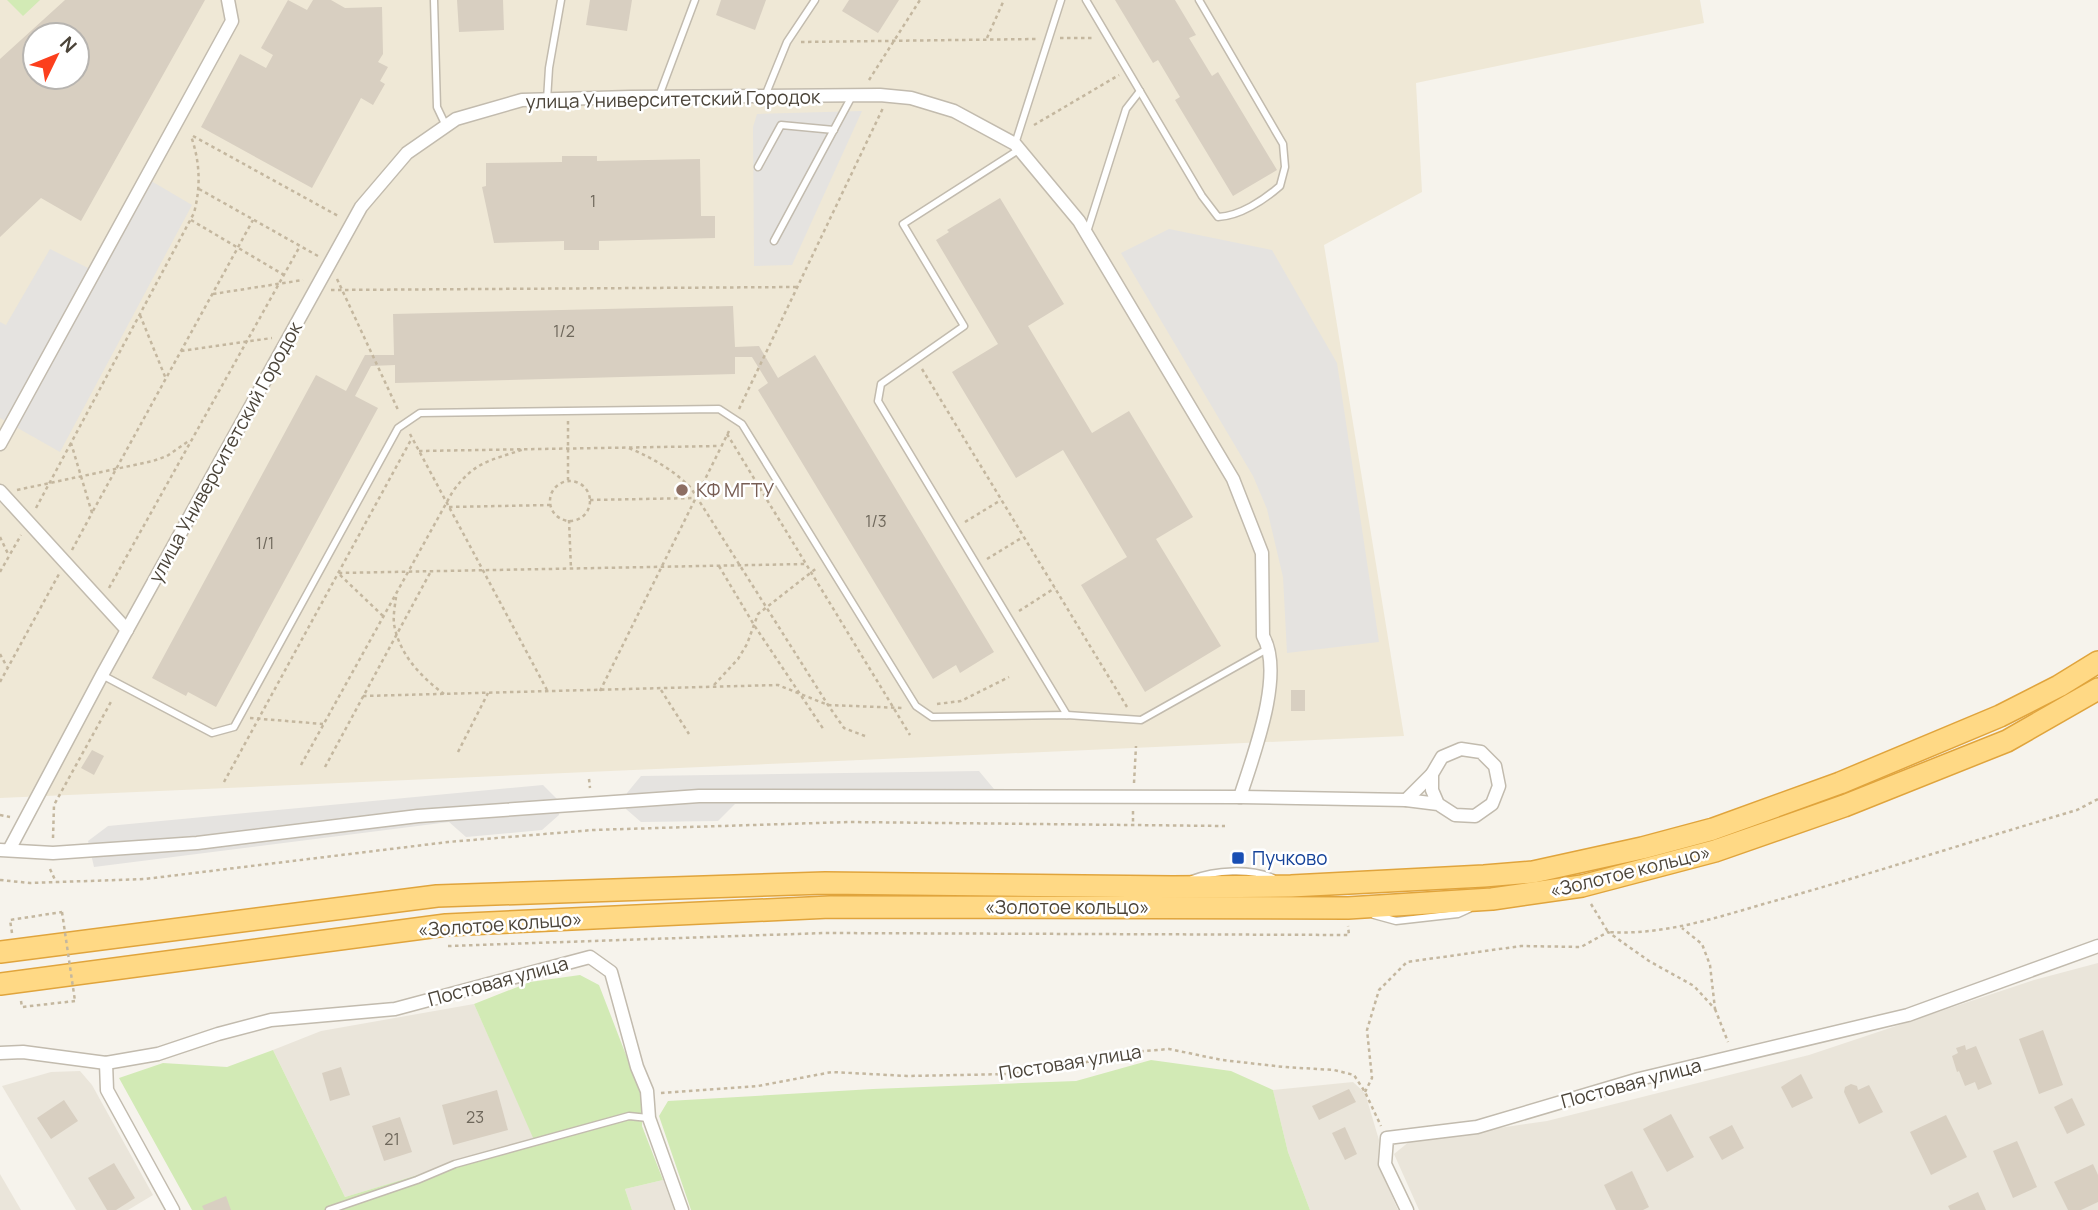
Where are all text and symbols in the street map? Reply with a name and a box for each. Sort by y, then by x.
north arrow [21,21,91,91]
text: N [54,31,83,58]
street label: улица Университетский Городок [525,83,821,115]
house number: 1 [590,190,596,212]
street label: улица Университетский Городок [142,316,308,587]
house number: 1/2 [553,320,575,342]
place label: КФ МГТУ [696,477,774,503]
marker: КФ МГТУ [674,482,690,498]
house number: 1/3 [865,510,887,532]
house number: 1/1 [256,532,274,554]
street label: «Золотое кольцо» [1547,838,1713,904]
place label: Пучково [1252,845,1327,871]
marker: Пучково [1230,850,1246,866]
street label: «Золотое кольцо» [985,894,1149,920]
street label: «Золотое кольцо» [417,905,583,943]
street label: Постовая улица [425,950,571,1012]
street label: Постовая улица [997,1038,1143,1086]
street label: Постовая улица [1558,1052,1704,1114]
house number: 23 [466,1106,484,1128]
house number: 21 [384,1128,400,1150]

